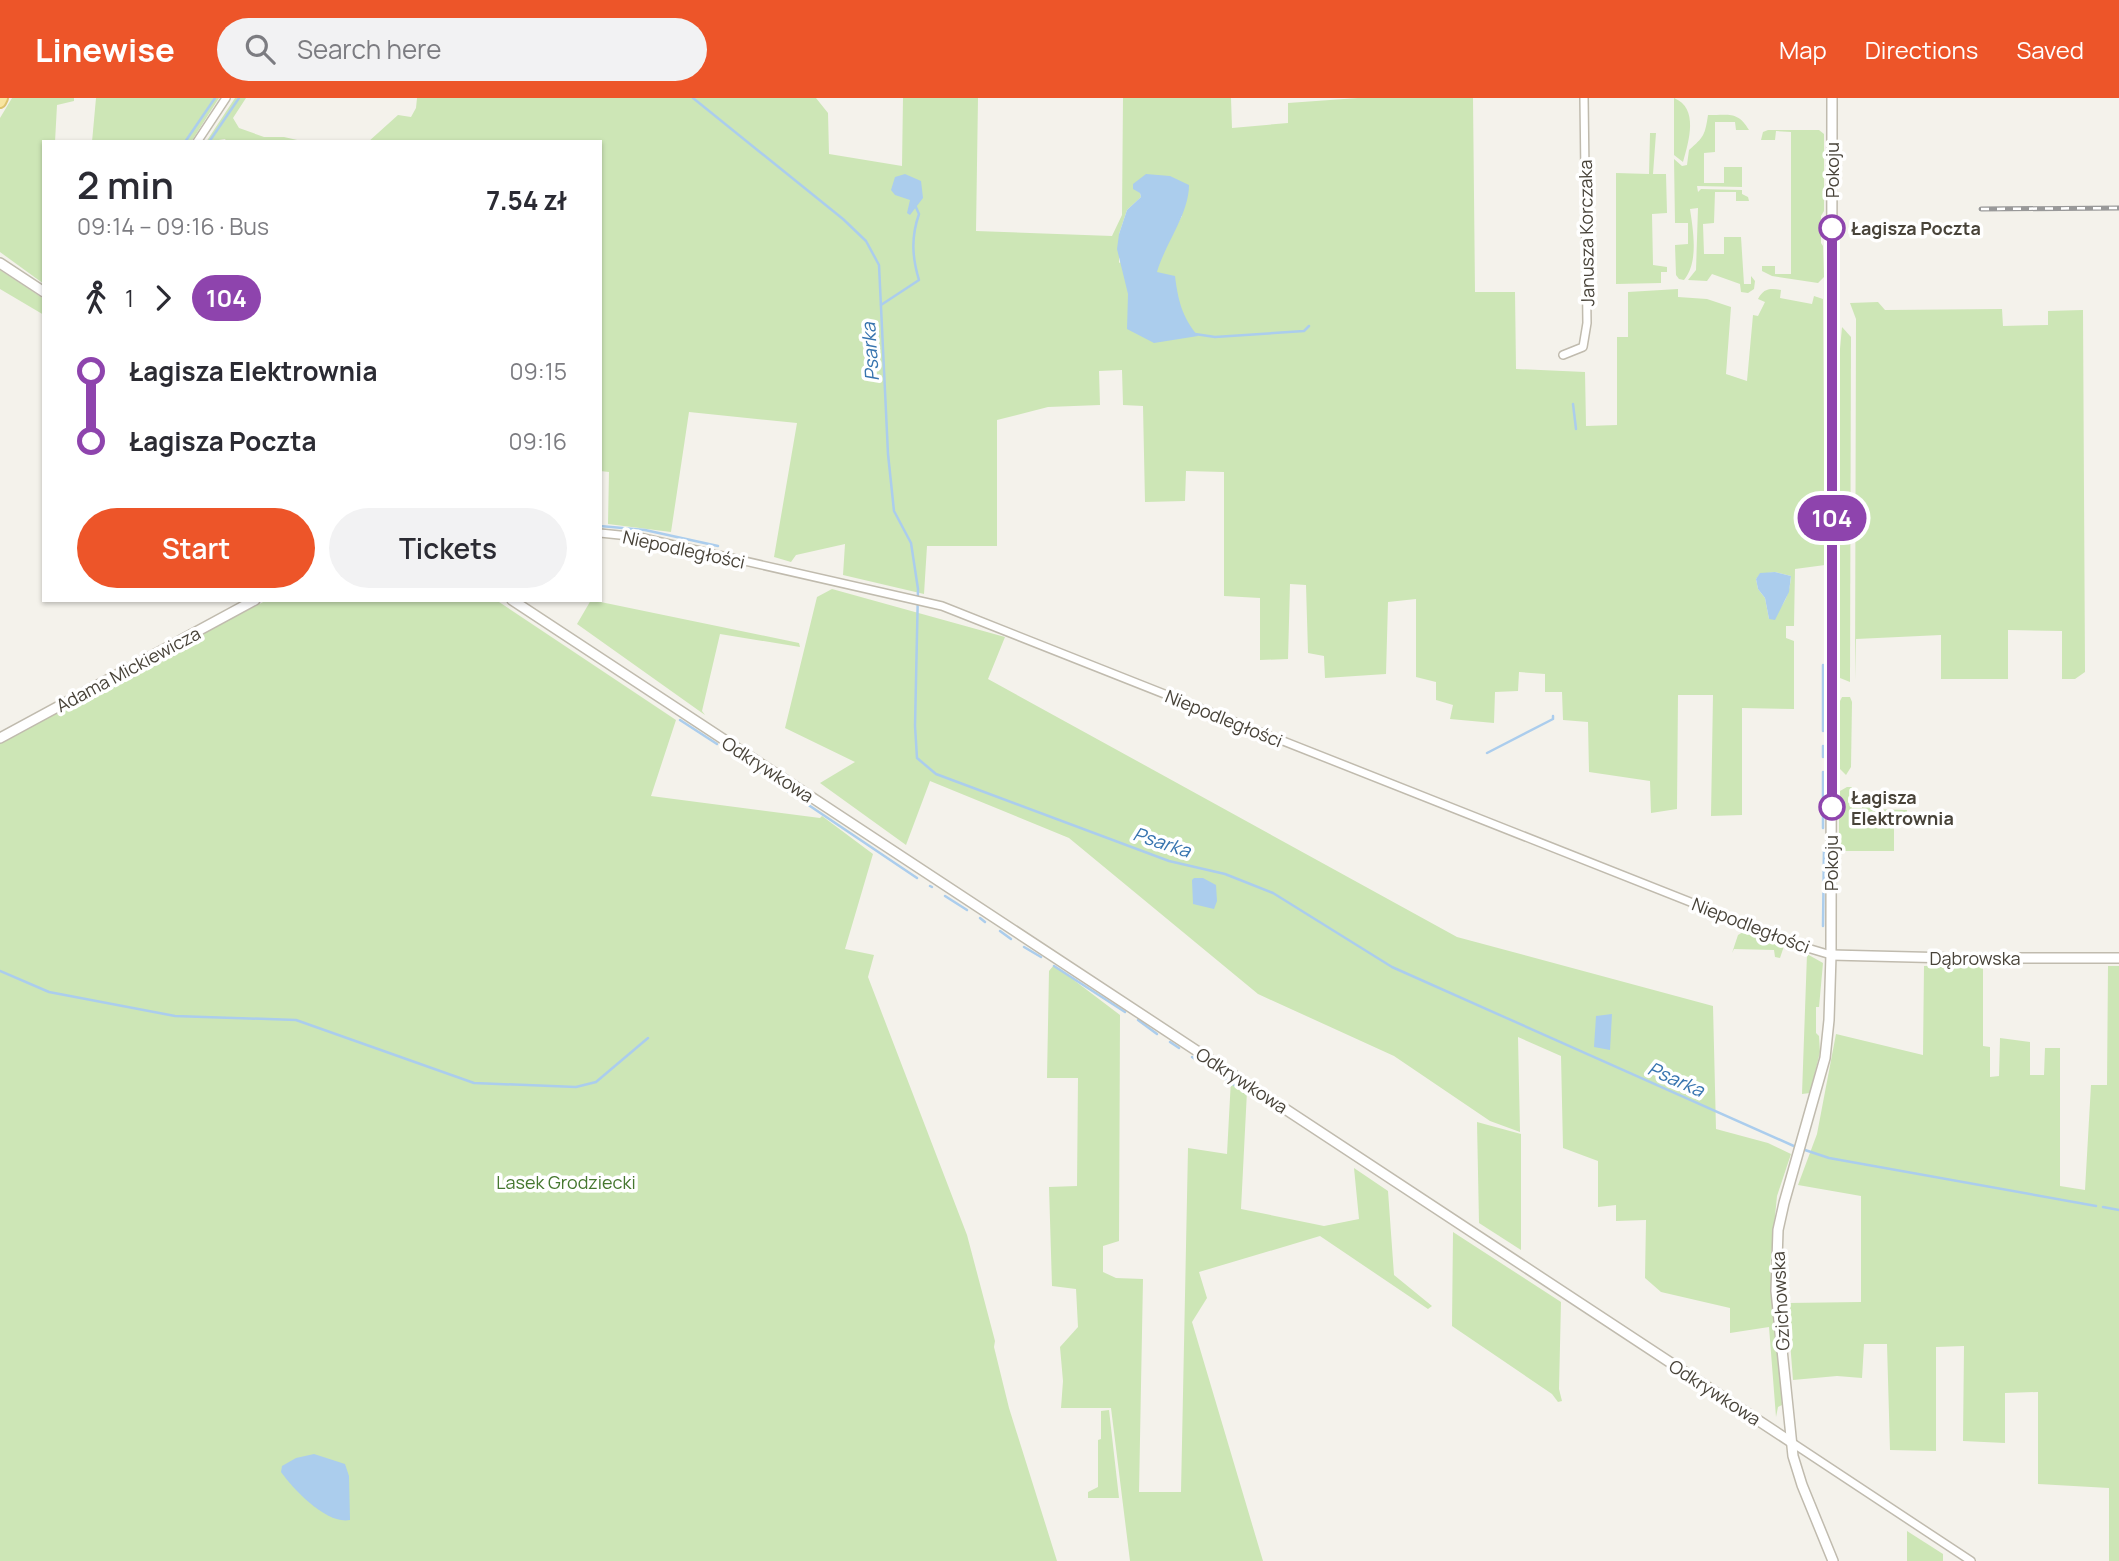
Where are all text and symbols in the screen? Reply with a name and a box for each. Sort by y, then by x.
search box [217,18,707,81]
text: Linewise [35,27,175,72]
icon: search [241,30,279,68]
text: Search here [297,31,441,67]
text: Map [1779,33,1827,66]
text: Directions [1865,33,1978,66]
text: Saved [2016,33,2084,66]
street label: Pokoju [1820,142,1844,198]
text: 2 min [77,158,174,210]
street label: Janusza Korczaka [1573,160,1599,306]
text: 7.54 zł [486,182,567,218]
text: 09:14 – 09:16 · Bus [77,210,269,242]
marker: Łagisza Poczta [1819,215,1845,241]
place label: Łagisza Poczta [1851,216,1981,240]
icon: walk [77,279,115,317]
icon: forward [144,279,182,317]
text: 104 [206,281,247,314]
text: 1 [125,282,134,314]
water label: Psarka [855,320,885,382]
text: Łagisza Elektrownia [129,353,377,389]
text: 09:15 [510,355,567,387]
text: Łagisza Poczta [129,423,316,459]
text: 09:16 [509,425,567,457]
line badge: 104 [1792,495,1872,541]
text: 104 [1812,501,1852,534]
button: Start [77,508,315,588]
button: Tickets [329,508,567,588]
street label: Niepodległości [621,524,747,574]
street label: Adama Mickiewicza [52,621,204,717]
street label: Niepodległości [1162,684,1286,752]
street label: Odkrywkowa [718,730,818,808]
place label: Łagisza Elektrownia [1851,785,1954,830]
marker: Łagisza Elektrownia [1819,794,1845,820]
water label: Psarka [1130,821,1195,864]
street label: Pokoju [1819,835,1843,891]
street label: Niepodległości [1689,891,1813,959]
street label: Dąbrowska [1929,946,2021,970]
street label: Odkrywkowa [1192,1041,1292,1119]
water label: Psarka [1644,1055,1709,1103]
park label: Lasek Grodziecki [496,1170,636,1194]
street label: Gzichowska [1765,1251,1795,1351]
street label: Odkrywkowa [1665,1353,1765,1431]

